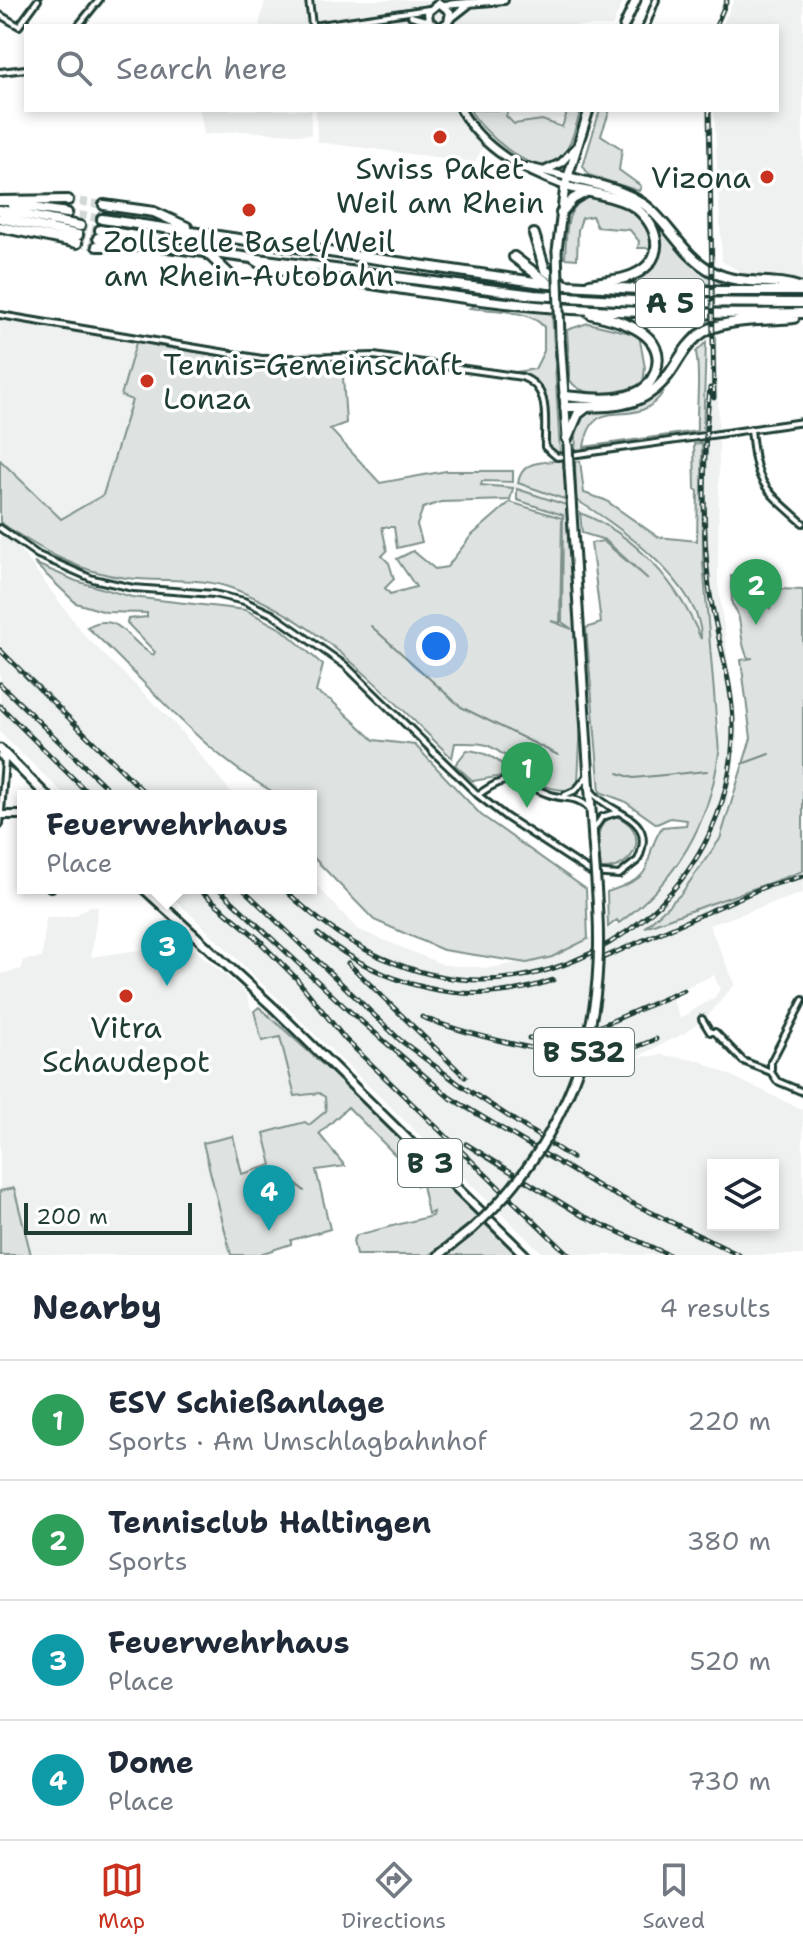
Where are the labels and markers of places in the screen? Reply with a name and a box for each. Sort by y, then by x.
marker: Swiss Paket Weil am Rhein [431,128,449,146]
place label: Swiss Paket Weil am Rhein [336,148,544,223]
place label: Vizona [651,157,751,198]
marker: Vizona [758,168,776,186]
marker: Zollstelle Basel/Weil am Rhein-Autobahn [240,201,258,219]
place label: Zollstelle Basel/Weil am Rhein-Autobahn [103,221,395,296]
place label: Tennis-Gemeinschaft Lonza [163,344,463,419]
marker: Tennis-Gemeinschaft Lonza [138,372,156,390]
pin: 2 [730,559,782,625]
pin: 1 [501,742,553,808]
pin: 3 [141,920,193,986]
marker: Vitra Schaudepot [117,987,135,1005]
place label: Vitra Schaudepot [42,1007,210,1082]
pin: 4 [243,1165,295,1231]

